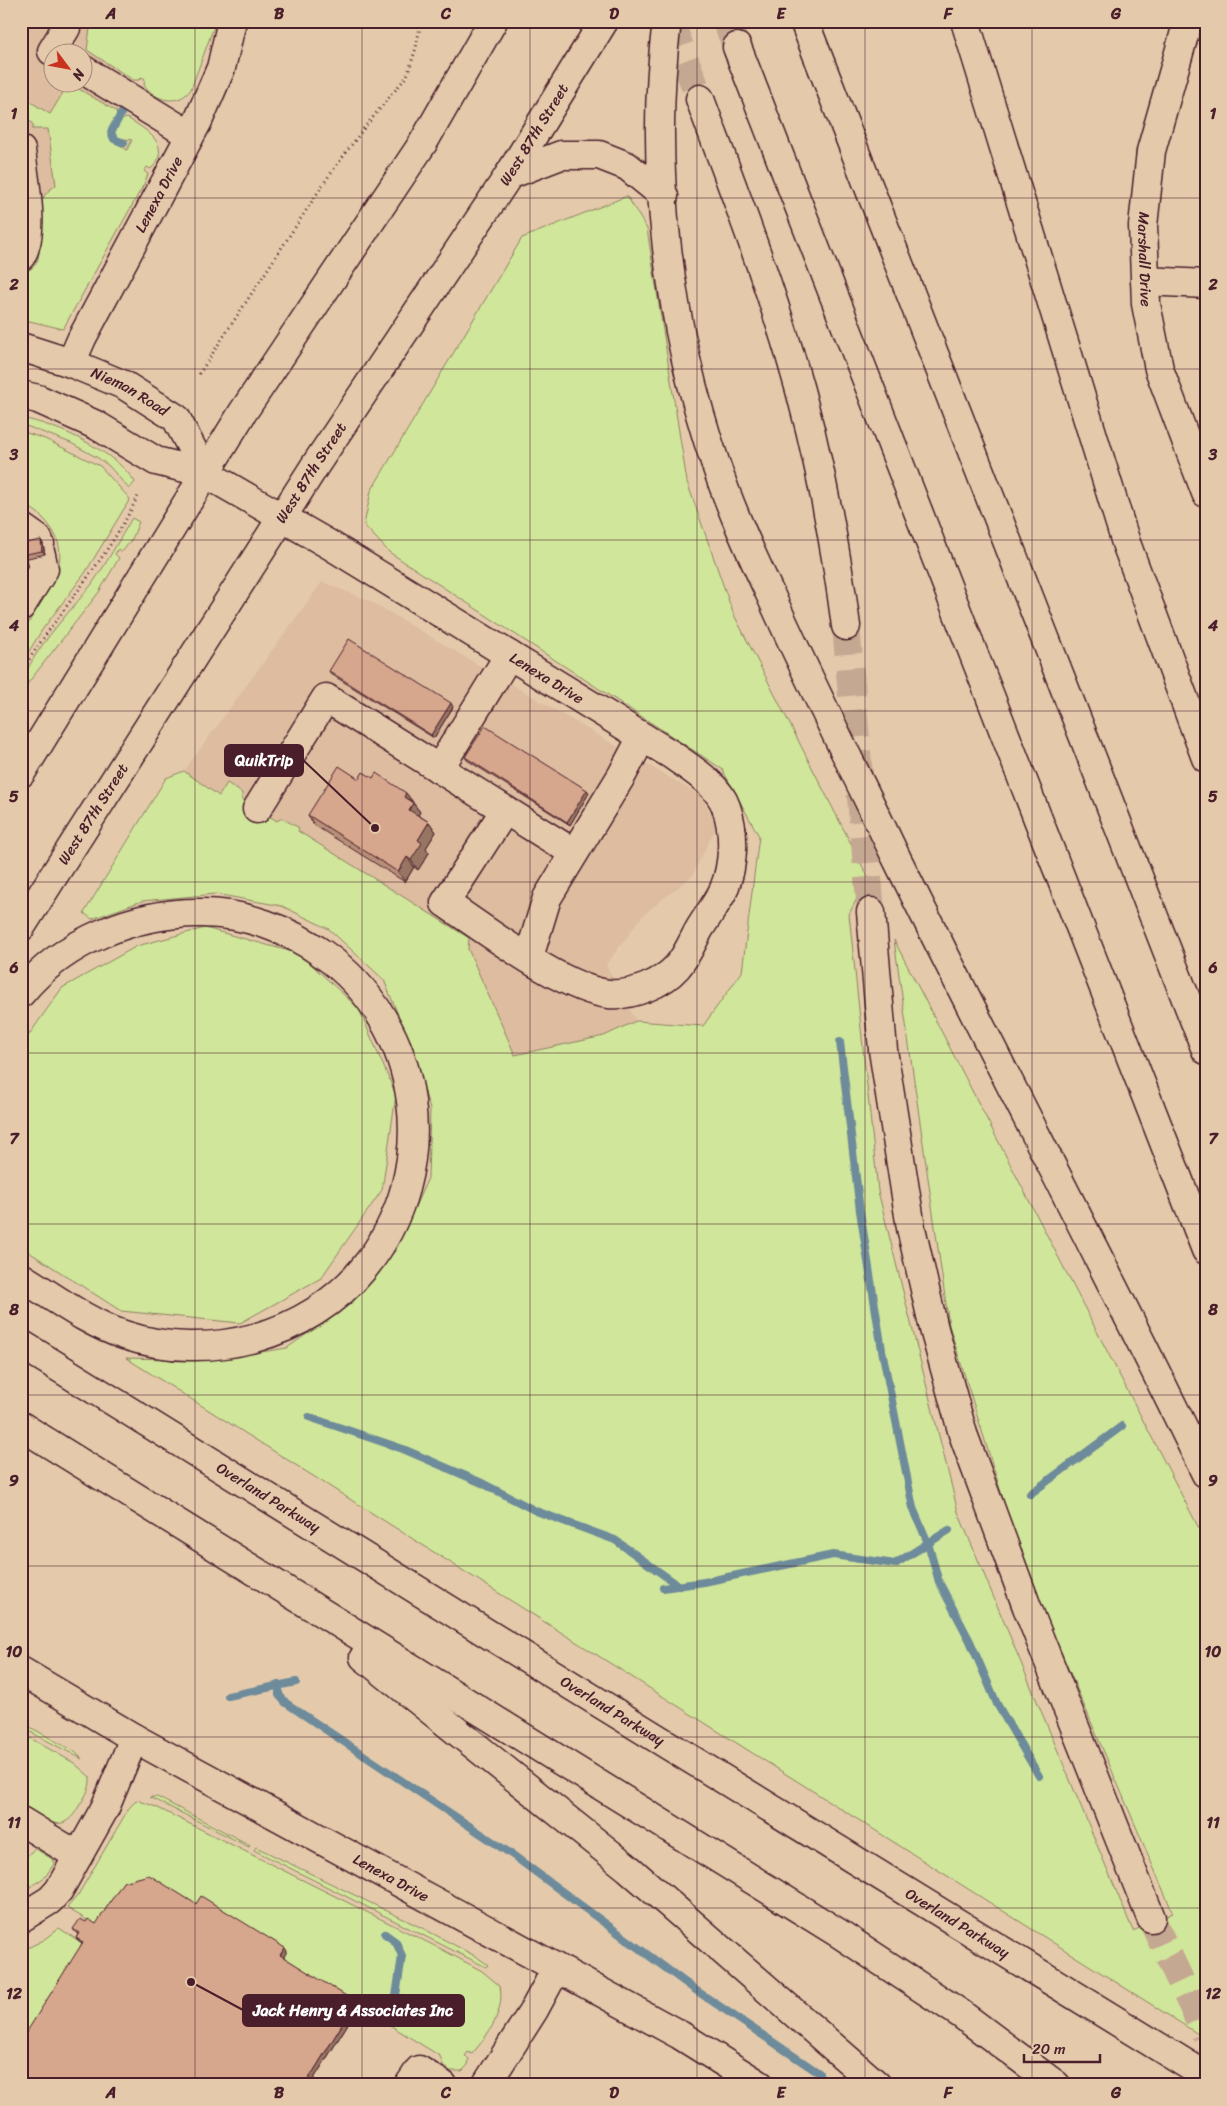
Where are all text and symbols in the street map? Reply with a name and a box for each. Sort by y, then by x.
text: A [105,0,116,28]
text: B [274,0,285,28]
text: C [440,0,452,28]
text: D [609,0,619,28]
text: E [777,0,787,28]
text: F [943,0,954,28]
text: G [1110,0,1122,28]
north arrow [42,42,92,92]
text: N [65,63,92,86]
street label: West 87th Street [492,78,576,191]
text: 1 [11,99,18,128]
text: 1 [1210,99,1217,128]
street label: Lenexa Drive [128,151,190,238]
street label: Marshall Drive [1130,211,1159,307]
text: 2 [8,270,19,299]
text: 2 [1207,270,1218,299]
street label: Nieman Road [87,360,175,424]
street label: West 87th Street [268,416,354,528]
text: 3 [9,440,19,469]
text: 3 [1208,440,1218,469]
text: 4 [8,611,19,640]
text: 4 [1207,611,1218,640]
street label: Lenexa Drive [504,645,589,711]
callout: QuikTrip [225,745,303,776]
text: QuikTrip [234,746,294,775]
street label: West 87th Street [51,758,135,870]
text: 5 [9,782,19,811]
text: 5 [1208,782,1218,811]
text: 6 [8,953,19,982]
text: 6 [1207,953,1218,982]
text: 7 [9,1124,20,1153]
text: 7 [1208,1124,1219,1153]
text: 8 [8,1295,19,1324]
text: 8 [1207,1295,1218,1324]
street label: Overland Parkway [211,1455,326,1540]
text: 9 [9,1466,19,1495]
text: 9 [1208,1466,1218,1495]
text: 10 [6,1637,22,1666]
text: 10 [1205,1637,1221,1666]
street label: Overland Parkway [555,1669,670,1753]
text: 11 [7,1808,21,1837]
text: 11 [1206,1808,1220,1837]
street label: Lenexa Drive [348,1846,434,1909]
street label: Overland Parkway [900,1881,1015,1965]
text: 12 [6,1979,23,2008]
text: 12 [1205,1979,1222,2008]
callout: Jack Henry & Associates Inc [243,1995,464,2026]
text: Jack Henry & Associates Inc [252,1996,454,2025]
scale bar [1024,2031,1101,2063]
text: 20 m [1032,2036,1066,2062]
text: A [105,2078,116,2106]
text: B [274,2078,285,2106]
text: C [440,2078,452,2106]
text: D [609,2078,619,2106]
text: E [777,2078,787,2106]
text: F [943,2078,954,2106]
text: G [1110,2078,1122,2106]

